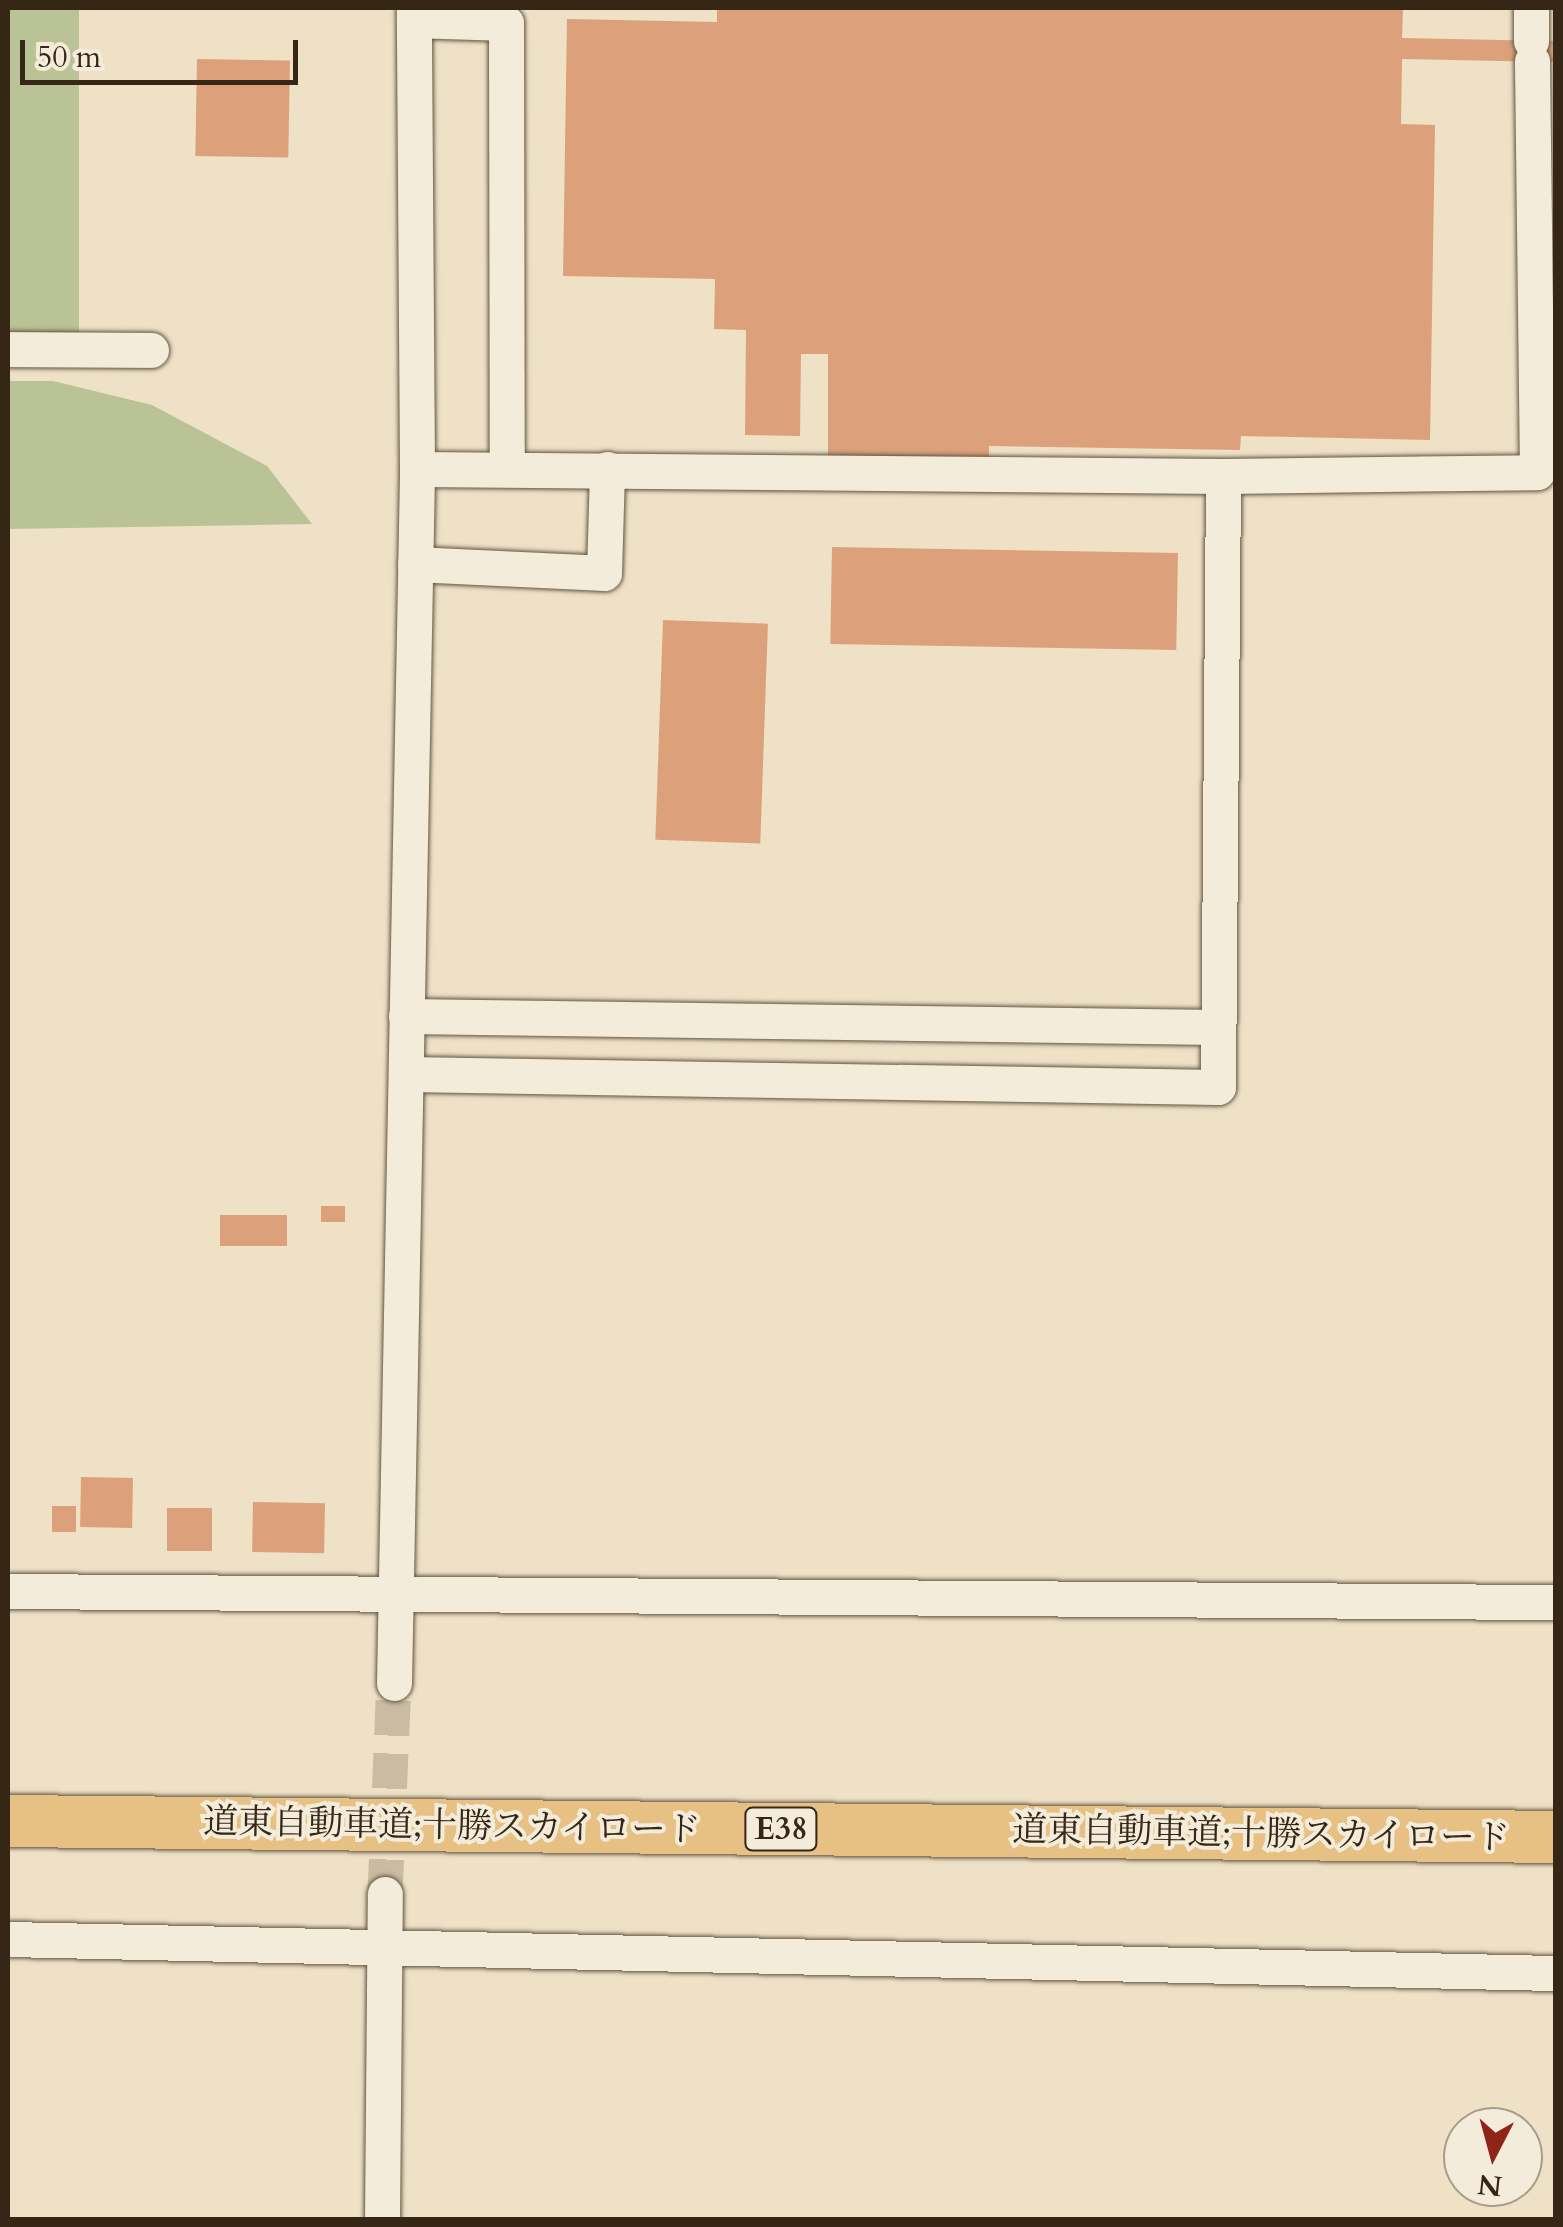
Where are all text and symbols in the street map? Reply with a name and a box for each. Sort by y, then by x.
scale bar [25,20,302,82]
text: 50 m [37,37,101,78]
street label: 道東自動車道;十勝スカイロード [202,1801,702,1851]
road number: E38 [744,1802,818,1856]
street label: 道東自動車道;十勝スカイロード [1011,1809,1511,1859]
north arrow [1443,2107,1543,2207]
text: N [1476,2165,1504,2205]

